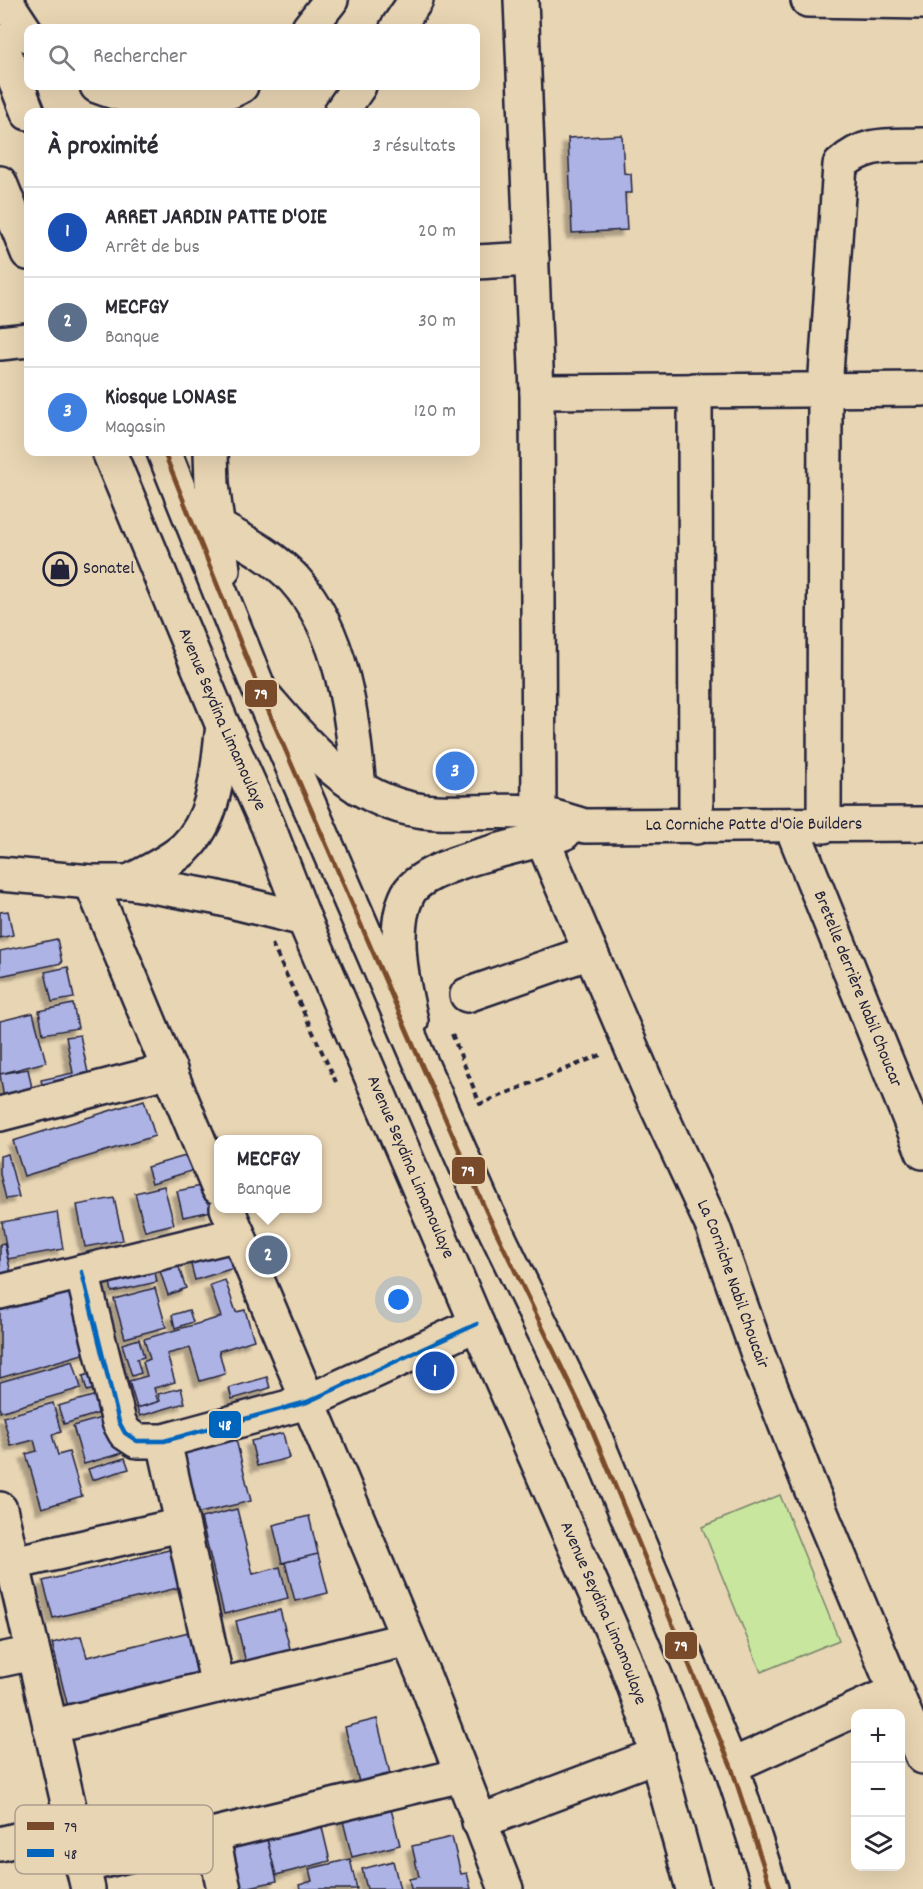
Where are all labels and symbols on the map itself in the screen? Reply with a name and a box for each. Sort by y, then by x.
shop icon: Sonatel [42,551,78,587]
place label: Sonatel [83,557,135,582]
street label: Avenue Seydina Limamoulaye [171,624,272,815]
line badge: 79 [244,679,278,708]
text: 79 [254,684,268,707]
pin: 3 [436,748,474,794]
street label: La Corniche Patte d'Oie Builders [645,812,862,838]
street label: Bretelle derrière Nabil Choucar [806,887,908,1092]
street label: Avenue Seydina Limamoulaye [360,1072,460,1263]
line badge: 79 [451,1156,486,1185]
text: 79 [461,1161,475,1184]
street label: La Corniche Nabil Choucair [690,1196,775,1373]
pin: 2 [248,1232,288,1278]
your location [384,1285,413,1314]
pin: 1 [416,1348,454,1394]
line badge: 48 [208,1410,242,1439]
text: 48 [218,1415,232,1438]
street label: Avenue Seydina Limamoulaye [553,1518,653,1708]
line badge: 79 [664,1631,698,1660]
text: 79 [674,1636,688,1659]
legend [15,1805,213,1874]
text: 79 [64,1817,77,1840]
text: 48 [64,1844,77,1867]

